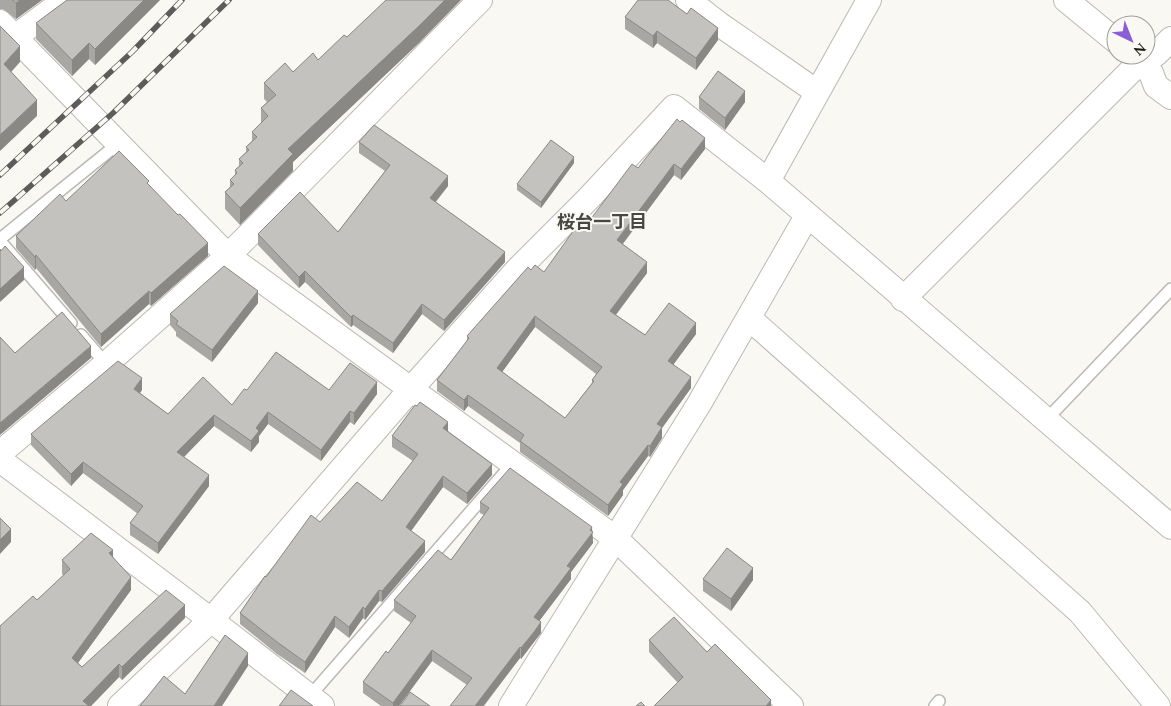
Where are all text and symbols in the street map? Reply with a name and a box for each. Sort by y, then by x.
north arrow [1106,15,1156,65]
text: N [1128,38,1151,61]
district label: 桜台一丁目 [557,209,647,236]

